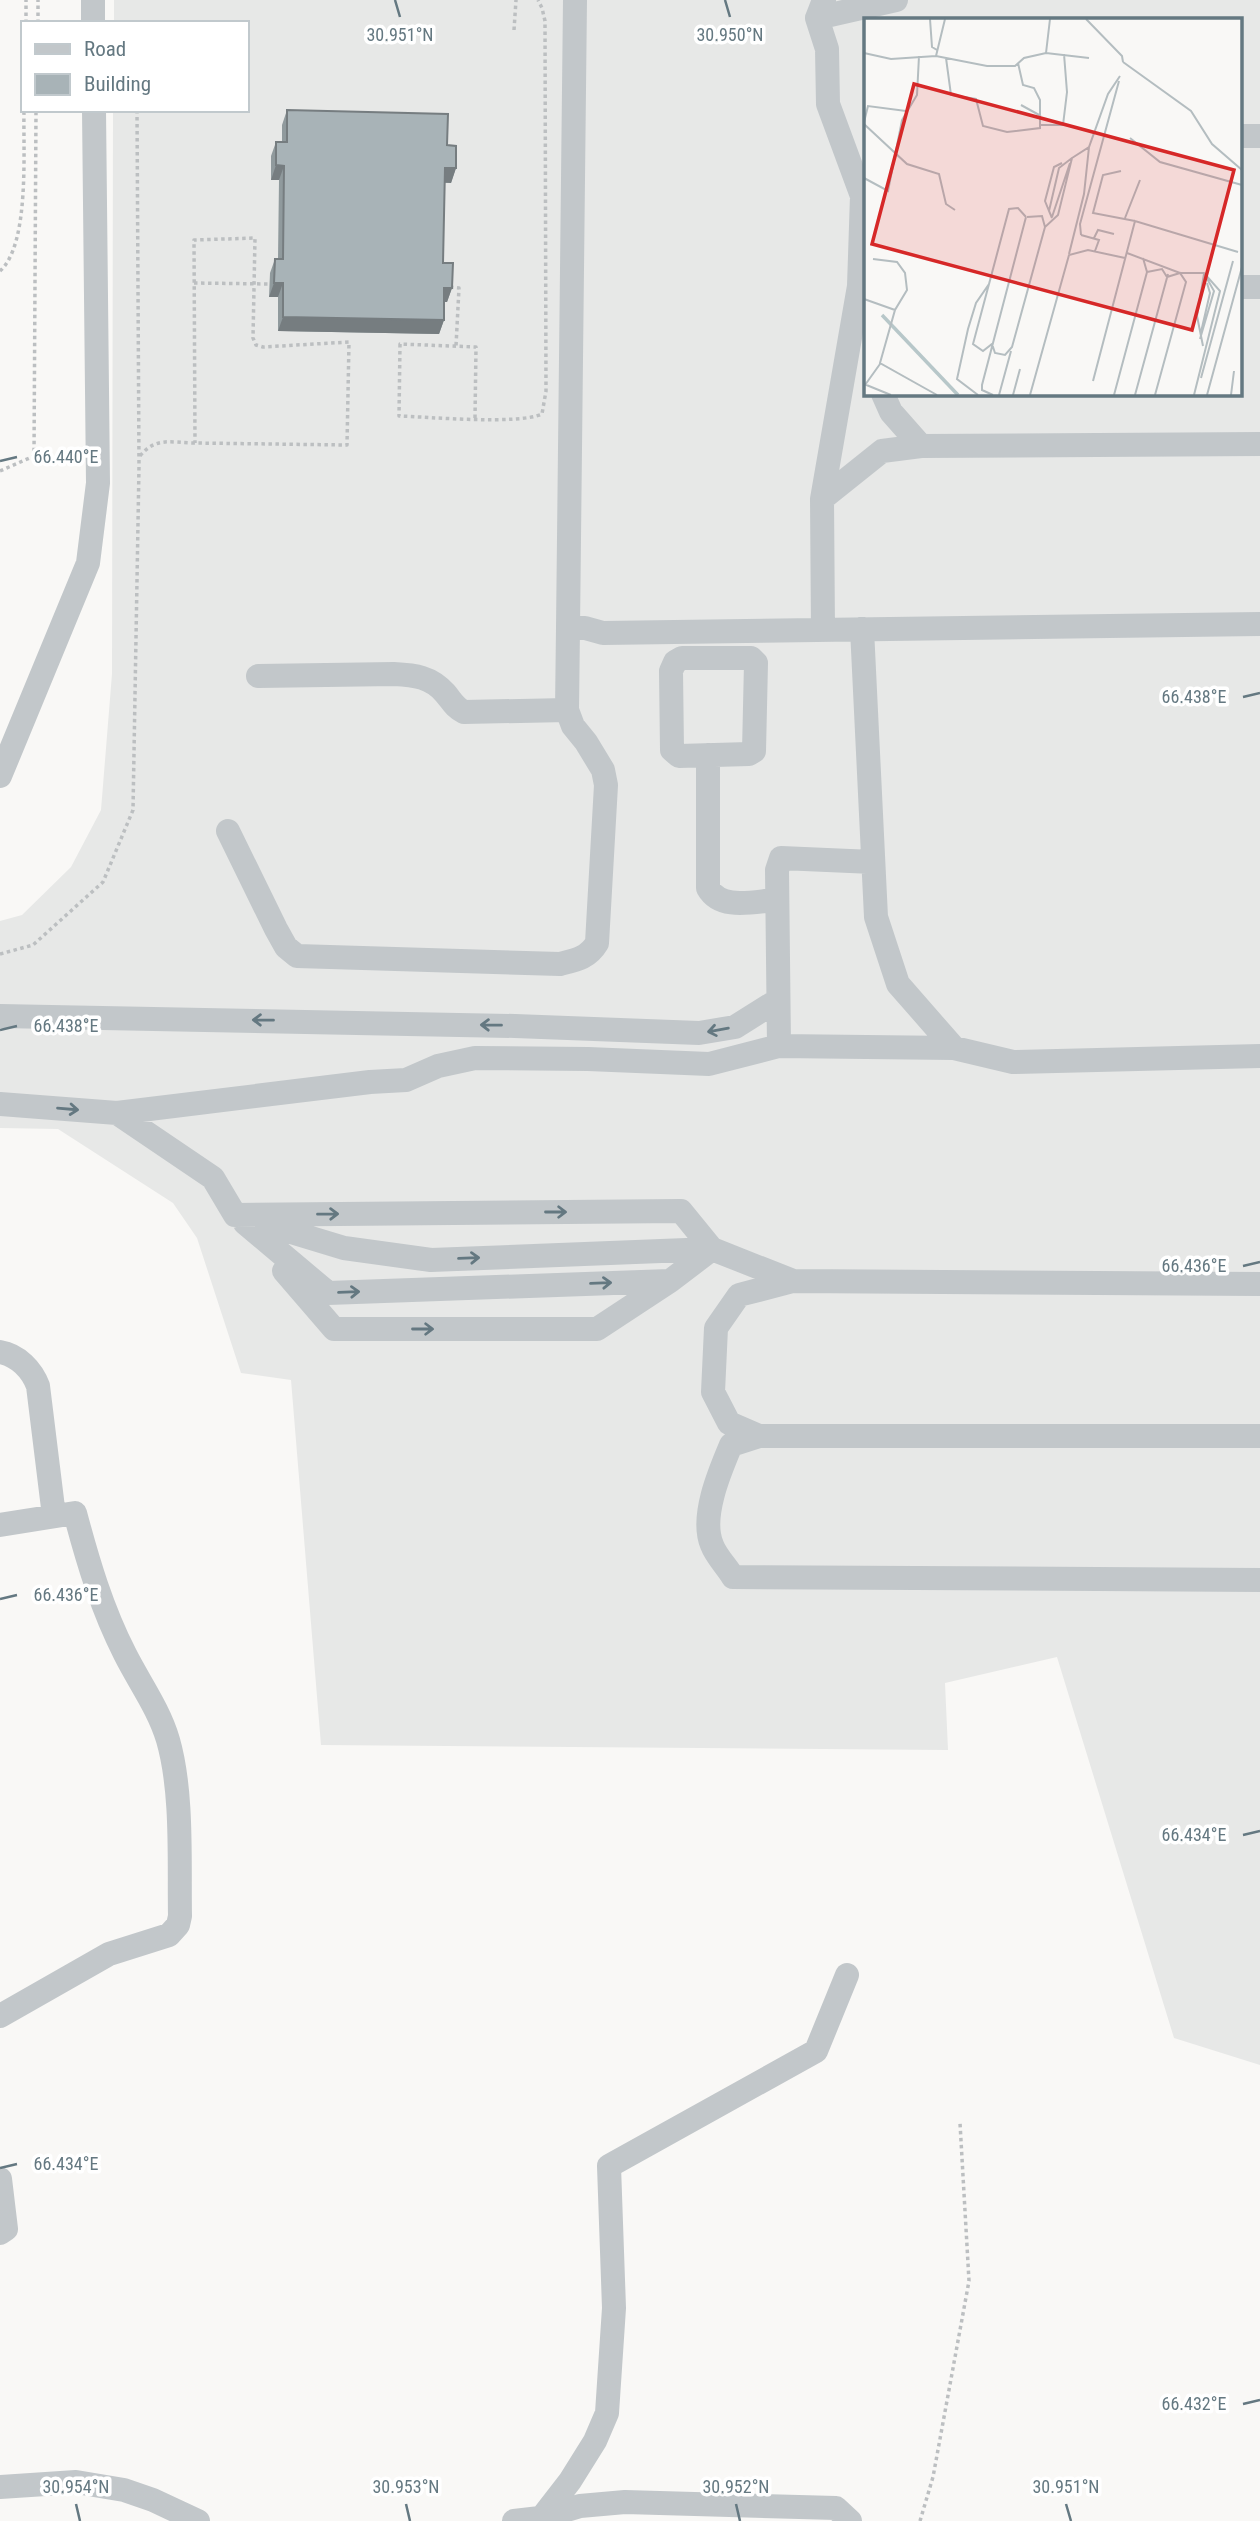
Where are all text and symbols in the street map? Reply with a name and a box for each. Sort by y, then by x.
inset map [864,18,1242,396]
legend [21,21,248,112]
text: 30.951°N [366,24,434,45]
text: 30.950°N [696,24,764,45]
text: Road [84,37,126,61]
text: Building [84,72,151,96]
text: 66.440°E [34,446,98,467]
text: 66.438°E [1162,686,1226,707]
one-way arrow [252,1014,275,1027]
text: 66.438°E [34,1015,98,1036]
one-way arrow [479,1019,502,1032]
one-way arrow [707,1024,730,1037]
one-way arrow [56,1103,79,1116]
one-way arrow [544,1205,567,1219]
one-way arrow [317,1207,340,1221]
one-way arrow [458,1252,481,1265]
text: 66.436°E [1162,1255,1226,1276]
one-way arrow [589,1277,612,1290]
one-way arrow [337,1285,360,1298]
one-way arrow [411,1322,434,1336]
text: 66.436°E [34,1584,98,1605]
text: 66.434°E [1162,1824,1226,1845]
text: 66.434°E [34,2153,98,2174]
text: 66.432°E [1162,2393,1226,2414]
text: 30.954°N [42,2476,110,2497]
text: 30.953°N [372,2476,440,2497]
text: 30.952°N [702,2476,770,2497]
text: 30.951°N [1032,2476,1100,2497]

